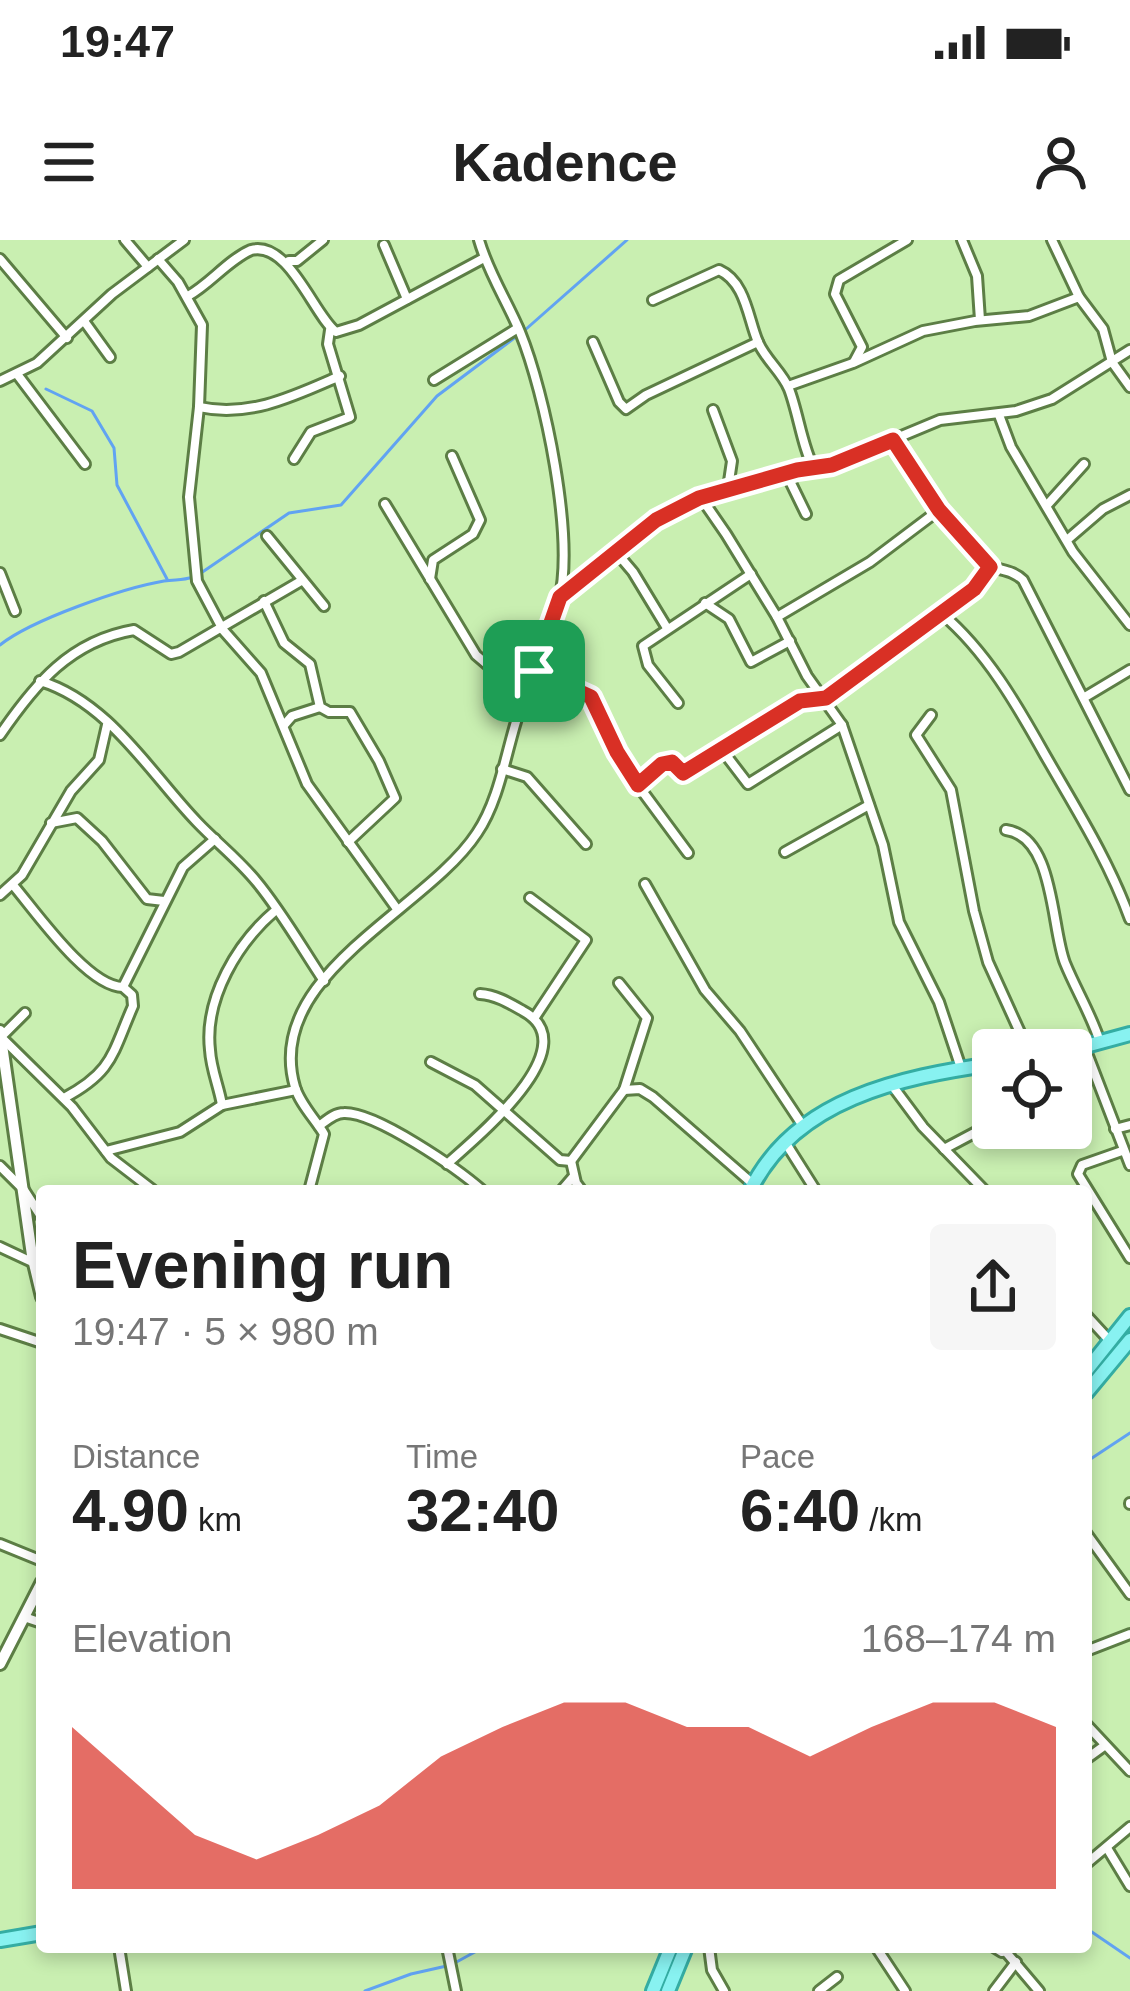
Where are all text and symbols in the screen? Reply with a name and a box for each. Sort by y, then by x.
text: 19:47 [60,16,175,67]
icon: menu [36,129,102,195]
icon: person [1028,129,1094,195]
text: Kadence [452,132,678,192]
pin [483,620,585,722]
icon: arrive [501,638,567,704]
map controls [972,1029,1092,1149]
button: locate [972,1029,1092,1149]
button: share [930,1224,1056,1350]
text: Evening run [72,1228,453,1302]
text: 19:47 · 5 × 980 m [72,1310,379,1353]
text: Distance [72,1438,200,1475]
text: Time [406,1438,478,1475]
text: Pace [740,1438,815,1475]
text: 4.90 [72,1477,189,1544]
text: 32:40 [406,1477,559,1544]
text: 6:40 [740,1477,860,1544]
text: km [189,1501,242,1538]
text: /km [860,1501,922,1538]
text: Elevation [72,1617,232,1660]
text: 168–174 m [861,1617,1056,1660]

